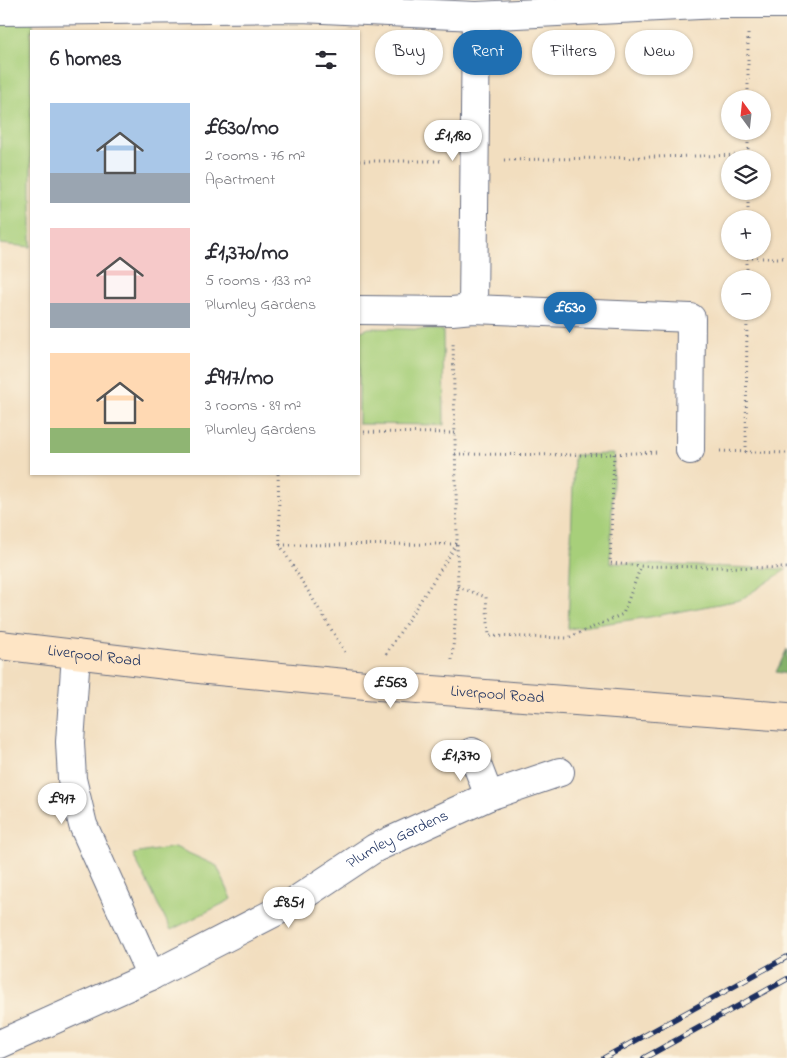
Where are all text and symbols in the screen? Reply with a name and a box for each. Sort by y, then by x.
chip: Buy [375,30,443,75]
chip: Rent [453,30,522,75]
chip: Filters [532,30,615,75]
chip: New [625,30,693,75]
text: 6 homes [50,45,122,75]
icon: filters [312,46,340,74]
north arrow [721,90,771,140]
map controls [721,90,771,320]
text: £630/mo [205,114,279,144]
pin: £1,180 [412,120,494,162]
icon: home [90,123,150,183]
text: £1,180 [435,124,471,148]
text: 2 rooms · 76 m² [205,144,305,168]
button: layers [721,150,771,200]
text: Apartment [205,168,275,192]
button: + [721,210,771,260]
text: £1,370/mo [205,239,289,269]
icon: home [90,248,150,308]
text: 5 rooms · 133 m² [205,269,311,293]
button: − [721,270,771,320]
pin: £630 [540,292,600,334]
text: Plumley Gardens [205,293,316,317]
text: £630 [555,296,585,320]
text: £917/mo [205,364,274,394]
icon: home [90,373,150,433]
text: 3 rooms · 89 m² [205,394,301,418]
text: Plumley Gardens [205,418,316,442]
street label: Liverpool Road [46,639,142,674]
pin: £563 [361,666,421,709]
text: £563 [375,671,407,695]
street label: Liverpool Road [450,679,545,711]
pin: £1,370 [420,740,502,782]
text: £1,370 [442,744,480,768]
pin: £917 [32,782,92,825]
text: £917 [49,787,75,811]
street label: Plumley Gardens [342,804,452,875]
pin: £851 [259,886,319,929]
text: £851 [274,891,304,915]

